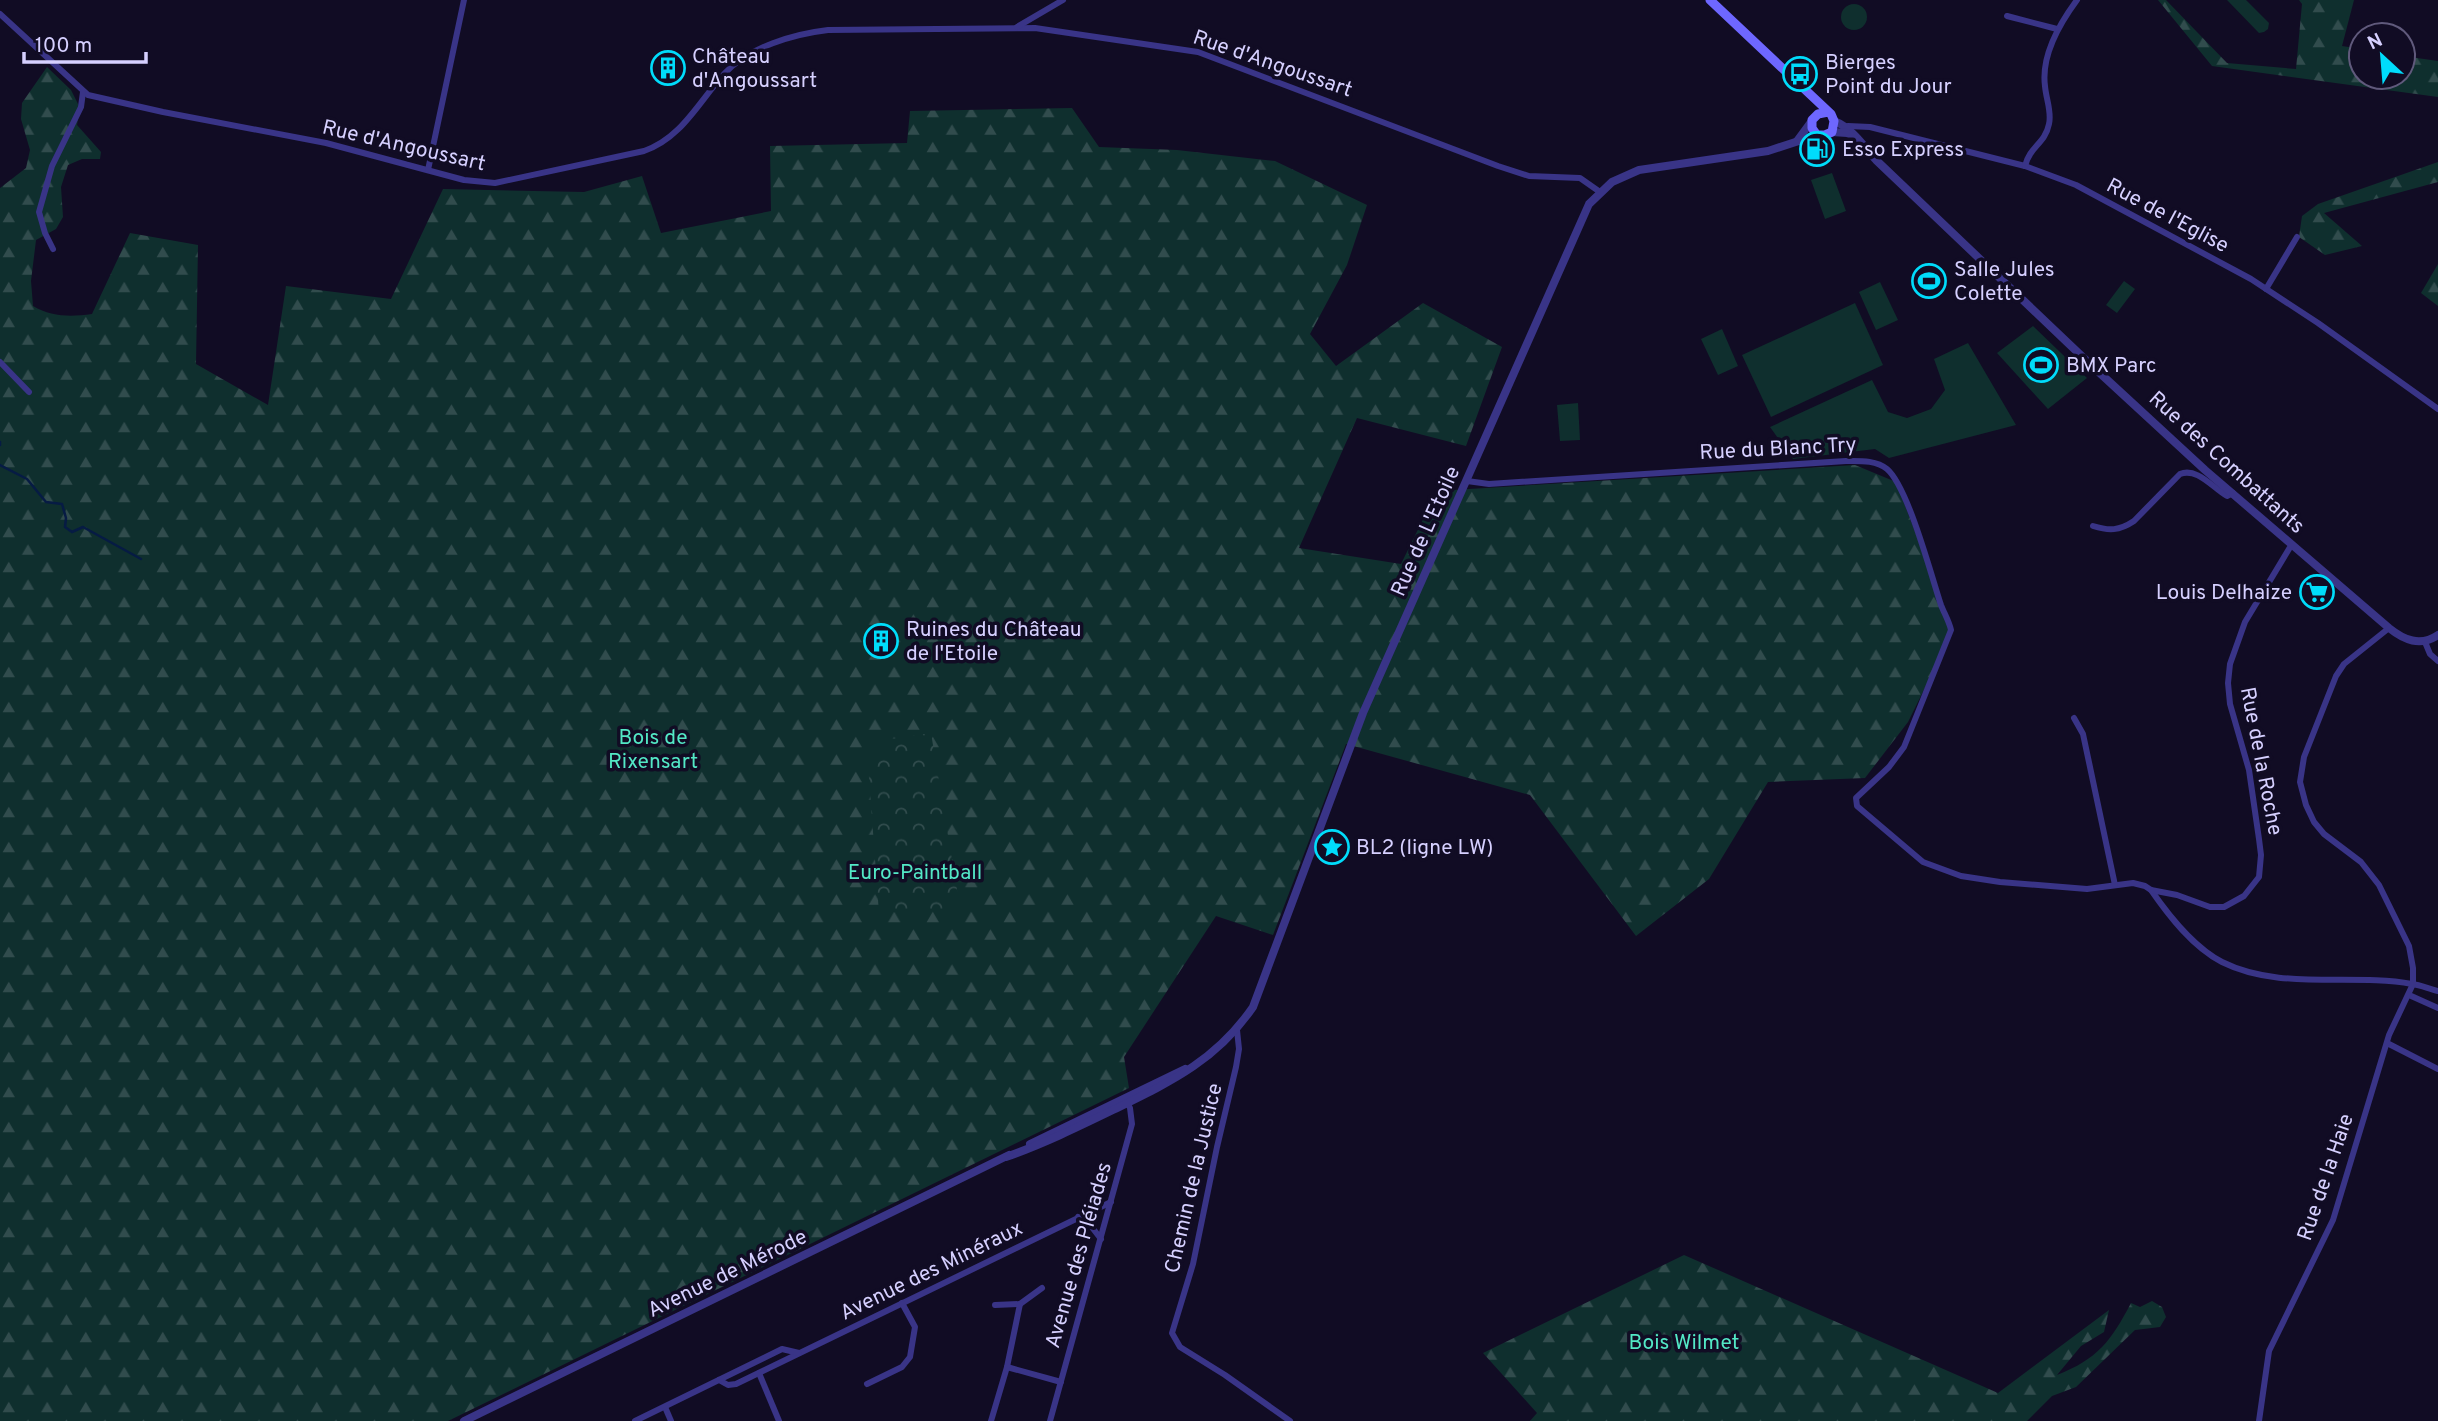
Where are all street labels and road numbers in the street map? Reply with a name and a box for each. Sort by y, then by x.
street label: Rue d'Angoussart [1189,25,1356,104]
street label: Rue d'Angoussart [319,115,488,178]
street label: Rue de l'Eglise [2101,173,2233,260]
street label: Rue des Combattants [2142,386,2310,540]
street label: Rue du Blanc Try [1699,432,1857,467]
street label: Rue de L'Etoile [1386,462,1467,601]
street label: Rue de la Roche [2233,685,2288,838]
street label: Chemin de la Justice [1159,1081,1229,1276]
street label: Rue de la Haie [2292,1110,2361,1245]
street label: Avenue des Pléiades [1040,1159,1119,1352]
street label: Avenue des Minéraux [836,1215,1028,1327]
street label: Avenue de Mérode [643,1224,812,1325]

